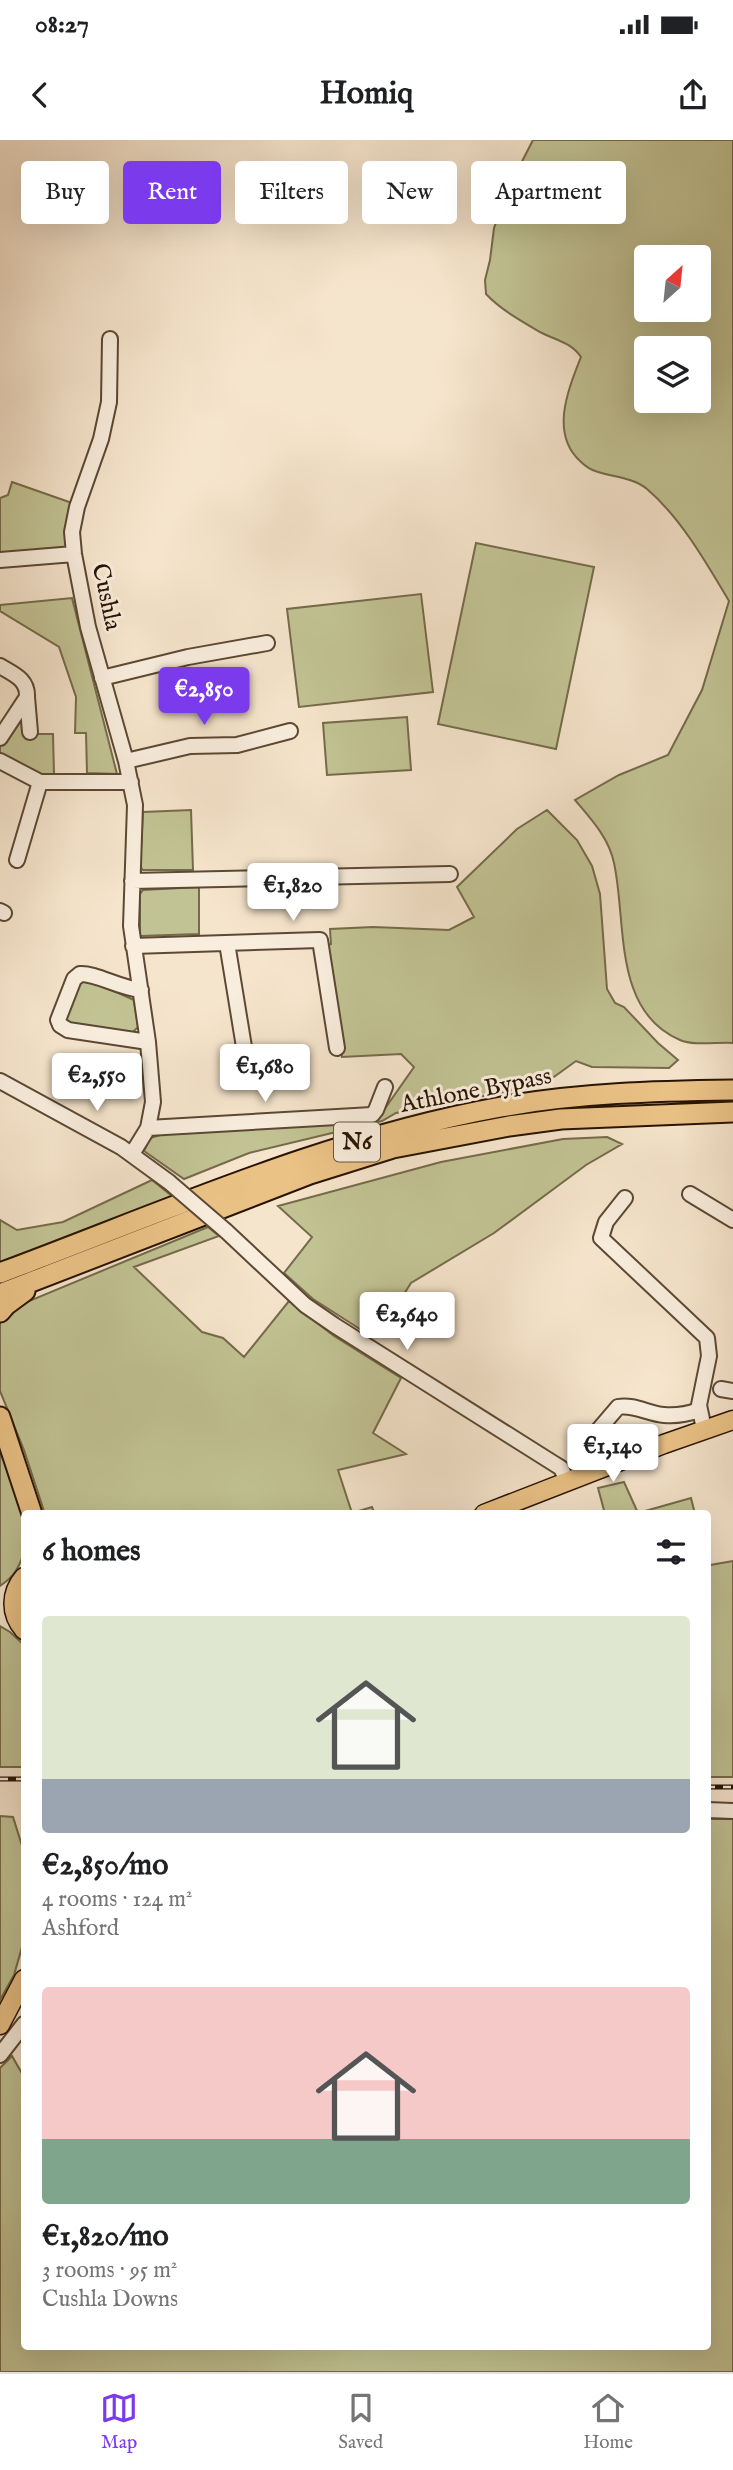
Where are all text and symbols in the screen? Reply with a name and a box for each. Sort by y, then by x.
text: 08:27 [35,8,89,41]
text: Homiq [320,74,413,115]
icon: back [21,76,59,114]
icon: share [674,76,712,114]
chip: Buy [21,161,109,224]
chip: Rent [123,161,221,224]
chip: Filters [235,161,348,224]
chip: New [362,161,457,224]
chip: Apartment [471,161,626,224]
north arrow [634,245,710,322]
map controls [634,245,711,413]
button: layers [634,336,711,413]
street label: Cushla [84,561,128,634]
pin: €2,850 [147,668,261,727]
text: €2,850 [175,675,233,704]
pin: €1,820 [236,864,350,923]
text: €1,820 [263,871,323,900]
pin: €1,680 [208,1044,322,1104]
text: €1,680 [236,1052,294,1081]
pin: €2,550 [40,1054,154,1113]
text: €2,550 [68,1061,126,1090]
street label: Athlone Bypass [397,1061,554,1121]
road number: N6 [334,1122,380,1161]
pin: €2,640 [350,1292,464,1352]
text: €2,640 [376,1300,438,1329]
pin: €1,140 [556,1424,670,1484]
text: €1,140 [583,1432,643,1461]
text: 6 homes [42,1533,141,1571]
icon: filters [652,1533,690,1571]
icon: home [303,1662,429,1788]
text: €2,850/mo [42,1847,168,1885]
text: 4 rooms · 124 m² [42,1885,192,1914]
text: Ashford [42,1914,119,1943]
icon: home [303,2033,429,2159]
text: €1,820/mo [42,2218,169,2256]
text: 3 rooms · 95 m² [42,2256,177,2285]
text: Cushla Downs [42,2285,178,2314]
tab: Map [100,2389,138,2455]
tab: Saved [338,2389,383,2455]
tab: Home [583,2389,633,2455]

